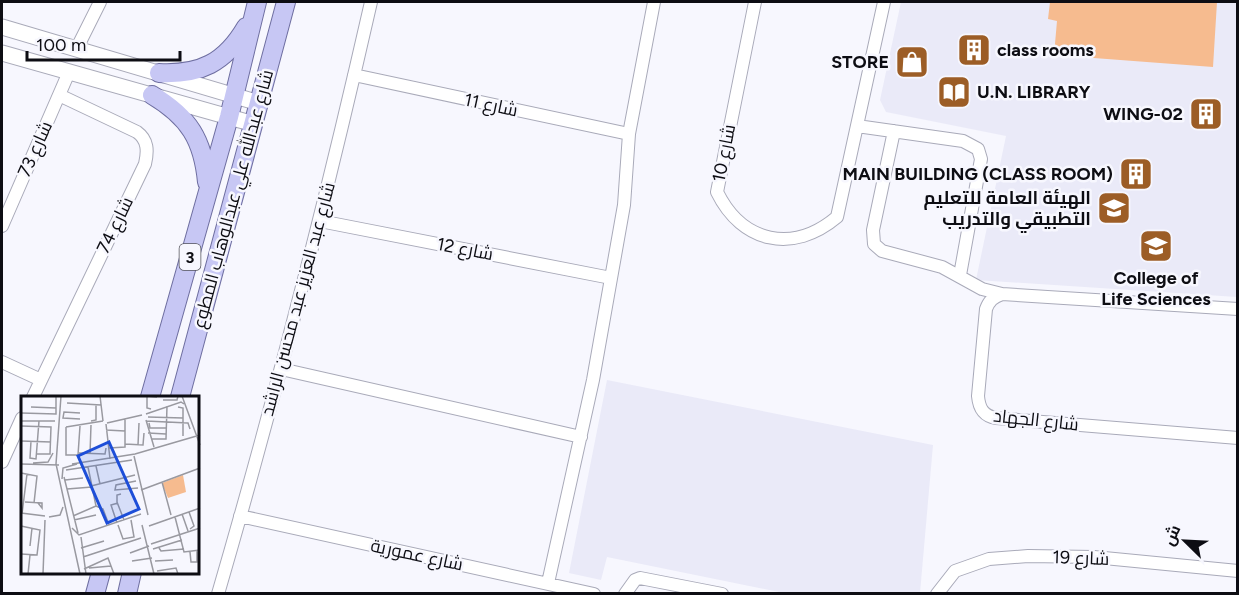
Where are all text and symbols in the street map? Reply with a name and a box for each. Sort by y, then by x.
scale bar [27,24,180,62]
building icon: class rooms [956,32,992,68]
text: 100 m [36,34,86,56]
place label: class rooms [997,39,1094,61]
shop icon: STORE [894,44,930,80]
place label: STORE [831,51,889,73]
street label: شارع عبدالله علي عبدالوهاب المطوع [187,67,281,332]
library icon: U.N. LIBRARY [936,74,972,110]
place label: U.N. LIBRARY [977,81,1091,103]
street label: شارع 11 [462,89,520,122]
building icon: WING-02 [1188,96,1224,132]
place label: WING-02 [1103,103,1183,125]
street label: شارع 73 [13,118,58,181]
street label: شارع 10 [708,122,741,184]
building icon: MAIN BUILDING (CLASS ROOM) [1118,156,1154,192]
place label: MAIN BUILDING (CLASS ROOM) [843,163,1113,185]
street label: شارع عبد العزيز عبد محسن الراشد [256,180,341,419]
place label: الهيئة العامة للتعليم التطبيقي والتدريب [923,187,1091,234]
school or university icon: الهيئة العامة للتعليم التطبيقي والتدريب [1096,190,1132,226]
street label: شارع 74 [92,193,139,257]
school or university icon: College of Life Sciences [1138,228,1174,264]
street label: شارع 12 [435,233,495,266]
road number: 3 [180,244,201,270]
place label: College of Life Sciences [1101,267,1211,310]
inset map [21,396,200,574]
street label: شارع الجهاد [992,405,1080,436]
north arrow [1155,511,1215,571]
text: ش [1159,522,1185,548]
street label: شارع عمورية [369,534,465,576]
street label: شارع 19 [1052,546,1110,571]

